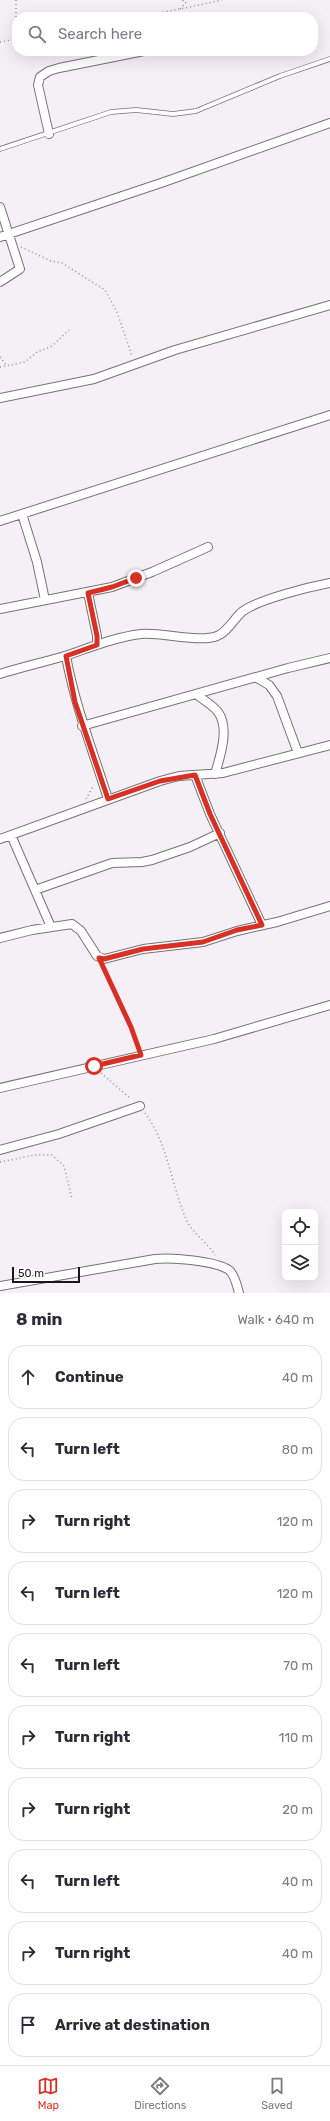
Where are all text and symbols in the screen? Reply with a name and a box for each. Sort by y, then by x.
search box [12,12,318,56]
icon: search [26,23,48,45]
text: Search here [58,25,142,43]
route end [127,569,145,587]
route start [85,1057,103,1075]
map controls [282,1209,318,1281]
button: locate [282,1209,318,1245]
button: layers [282,1245,318,1281]
scale bar [12,1265,80,1284]
text: 50 m [18,1267,44,1280]
text: 8 min [16,1309,63,1329]
text: Walk · 640 m [237,1312,314,1327]
icon: ahead [17,1366,39,1388]
text: Continue [55,1368,124,1386]
text: 40 m [282,1370,313,1385]
icon: left [17,1438,39,1460]
text: Turn left [55,1440,120,1458]
text: 80 m [282,1442,313,1457]
icon: right [17,1510,39,1532]
text: Turn right [55,1512,130,1530]
text: 120 m [277,1514,313,1529]
icon: left [17,1582,39,1604]
text: Turn left [55,1584,120,1602]
text: 120 m [277,1586,313,1601]
icon: left [17,1654,39,1676]
text: Turn left [55,1656,120,1674]
text: 70 m [283,1658,313,1673]
icon: right [17,1726,39,1748]
text: Turn right [55,1728,130,1746]
text: 110 m [279,1730,313,1745]
icon: right [17,1798,39,1820]
text: Turn right [55,1800,130,1818]
text: 20 m [282,1802,313,1817]
icon: left [17,1870,39,1892]
text: Turn left [55,1872,120,1890]
text: 40 m [282,1874,313,1889]
icon: right [17,1942,39,1964]
text: Turn right [55,1944,130,1962]
text: 40 m [282,1946,313,1961]
icon: arrive [17,2014,39,2036]
text: Arrive at destination [55,2016,210,2034]
tab: Map [37,2075,59,2112]
tab: Directions [134,2075,186,2112]
tab: Saved [261,2075,293,2112]

